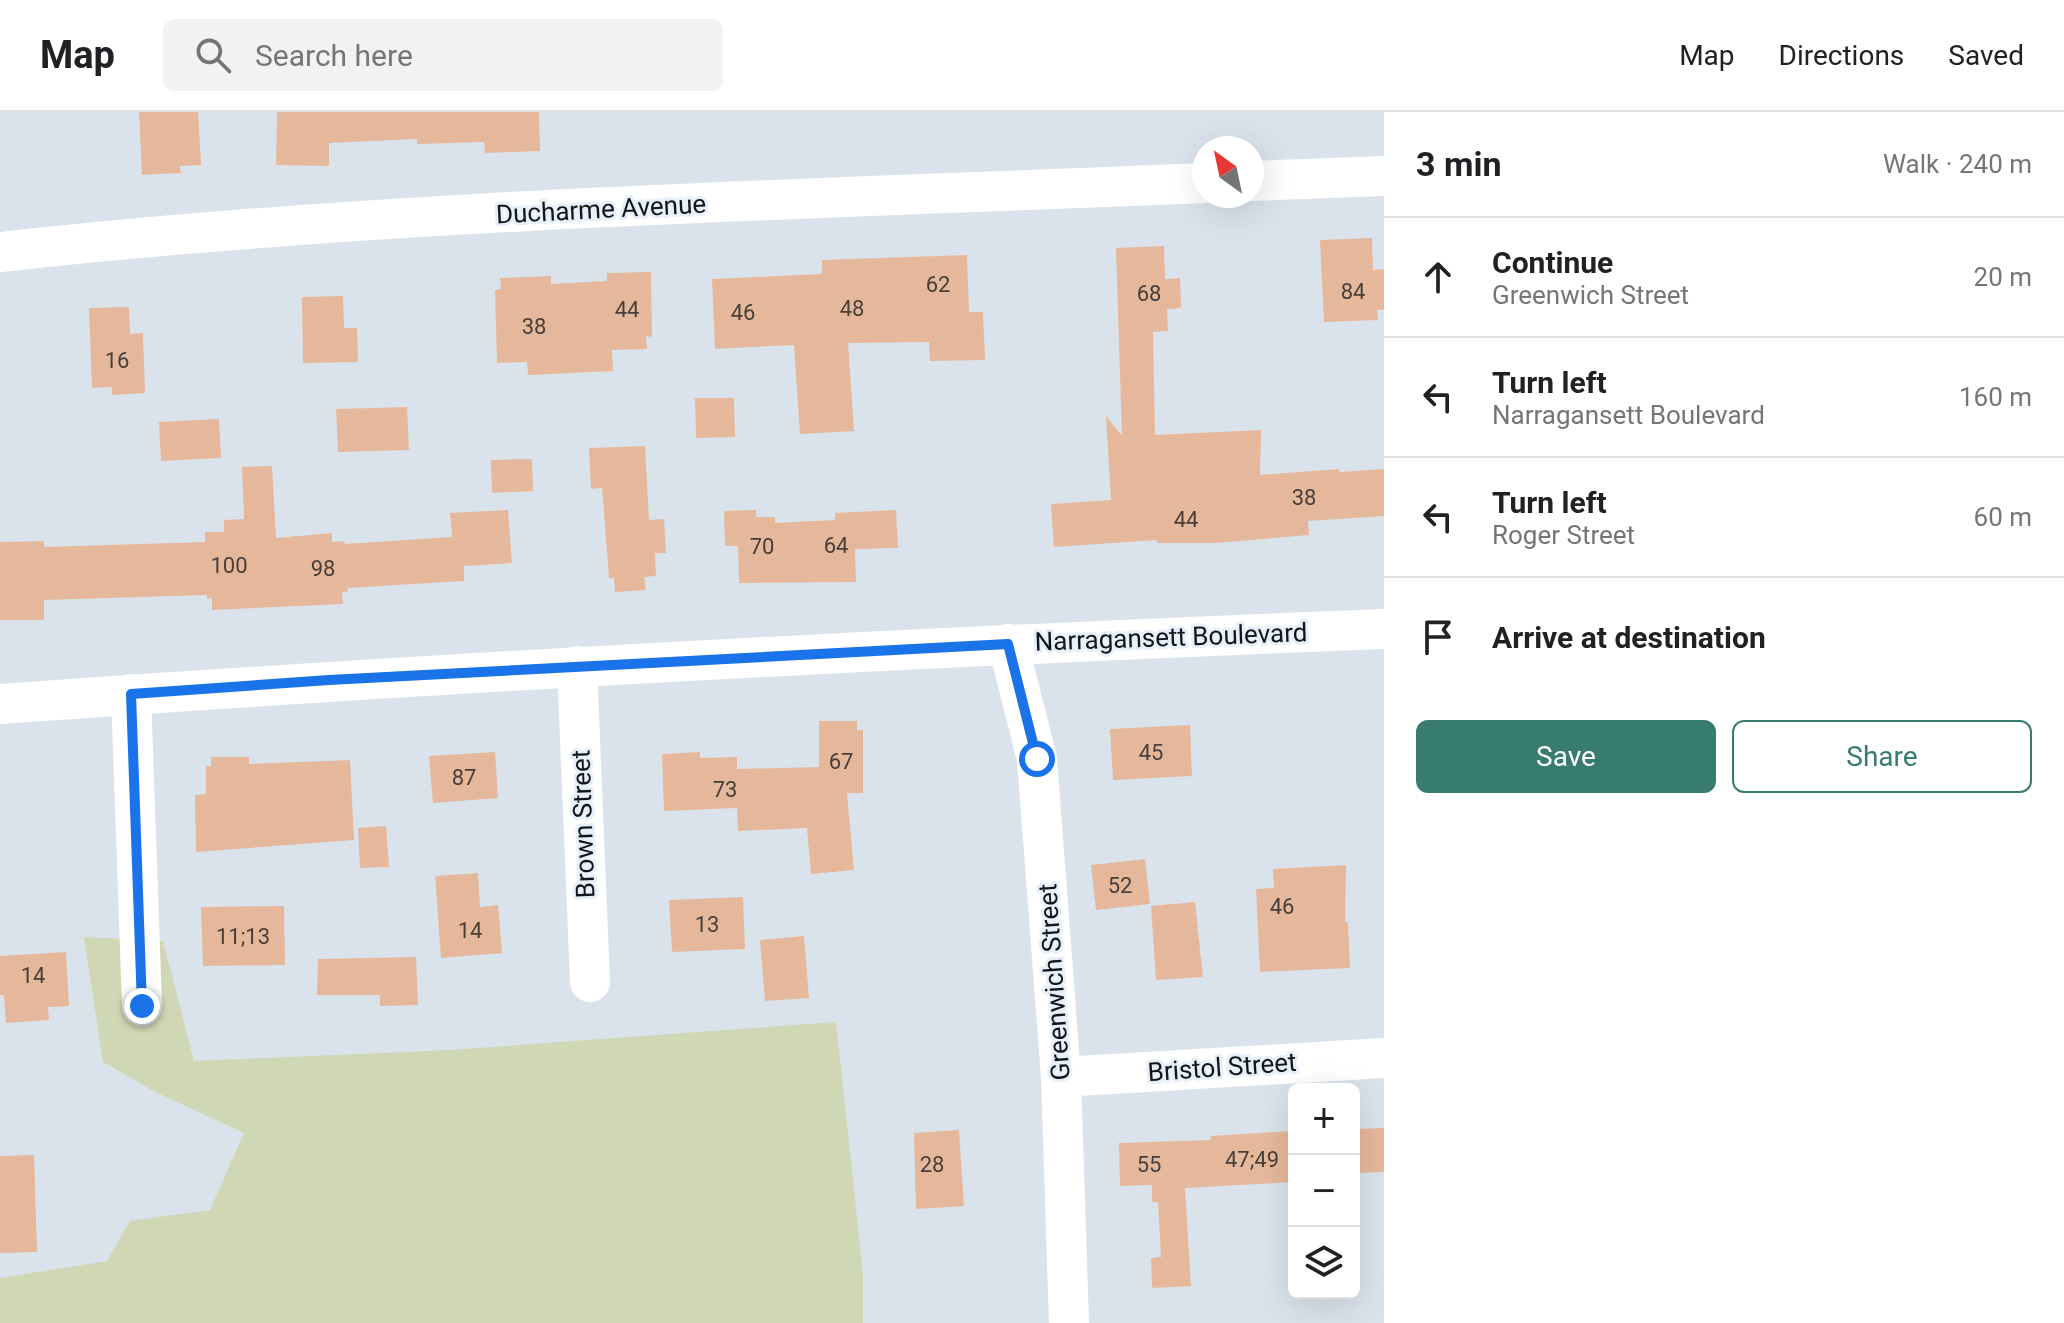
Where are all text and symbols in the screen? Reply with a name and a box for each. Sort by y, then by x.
search box [163,19,723,91]
text: Map [40,33,115,77]
icon: search [191,33,235,77]
text: Search here [255,38,413,73]
text: Map [1679,39,1735,72]
text: Directions [1779,39,1904,72]
text: Saved [1948,39,2024,72]
north arrow [1192,136,1264,208]
text: 3 min [1416,144,1501,184]
text: Walk · 240 m [1883,149,2032,179]
street label: Ducharme Avenue [495,189,707,229]
text: Continue [1492,245,1613,280]
icon: ahead [1416,255,1460,299]
text: 20 m [1974,262,2032,292]
house number: 62 [926,272,950,297]
house number: 84 [1341,279,1365,304]
text: Greenwich Street [1492,280,1689,310]
house number: 68 [1137,281,1161,306]
house number: 48 [840,296,864,321]
house number: 44 [615,297,639,322]
house number: 46 [731,300,755,325]
house number: 38 [522,314,546,339]
house number: 16 [105,348,129,373]
text: Turn left [1492,365,1607,400]
icon: left [1416,375,1460,419]
text: 160 m [1959,382,2032,412]
text: Narragansett Boulevard [1492,400,1765,430]
house number: 38 [1292,485,1316,510]
text: Turn left [1492,485,1607,520]
icon: left [1416,495,1460,539]
text: 60 m [1974,502,2032,532]
house number: 44 [1174,507,1198,532]
text: Roger Street [1492,520,1635,550]
house number: 64 [824,533,848,558]
house number: 70 [750,534,774,559]
house number: 100 [210,553,248,578]
house number: 98 [311,556,335,581]
icon: arrive [1416,615,1460,659]
street label: Narragansett Boulevard [1034,617,1308,657]
text: Arrive at destination [1492,620,1766,655]
button: Save [1416,720,1716,793]
button: Share [1732,720,2032,793]
house number: 45 [1139,740,1163,765]
route start [1019,741,1055,777]
street label: Brown Street [565,749,601,899]
house number: 67 [829,749,853,774]
house number: 87 [452,765,476,790]
house number: 73 [713,777,737,802]
house number: 52 [1108,873,1132,898]
street label: Greenwich Street [1032,883,1076,1081]
house number: 46 [1270,894,1294,919]
house number: 13 [695,912,719,937]
house number: 14 [458,918,482,943]
house number: 11;13 [216,924,270,949]
house number: 14 [21,963,45,988]
route end [124,988,160,1024]
street label: Bristol Street [1147,1047,1297,1087]
map controls [1288,1083,1360,1299]
button: + [1288,1083,1360,1155]
house number: 47;49 [1225,1147,1279,1172]
house number: 28 [920,1152,944,1177]
house number: 55 [1137,1152,1161,1177]
button: − [1288,1155,1360,1227]
button: layers [1288,1227,1360,1299]

